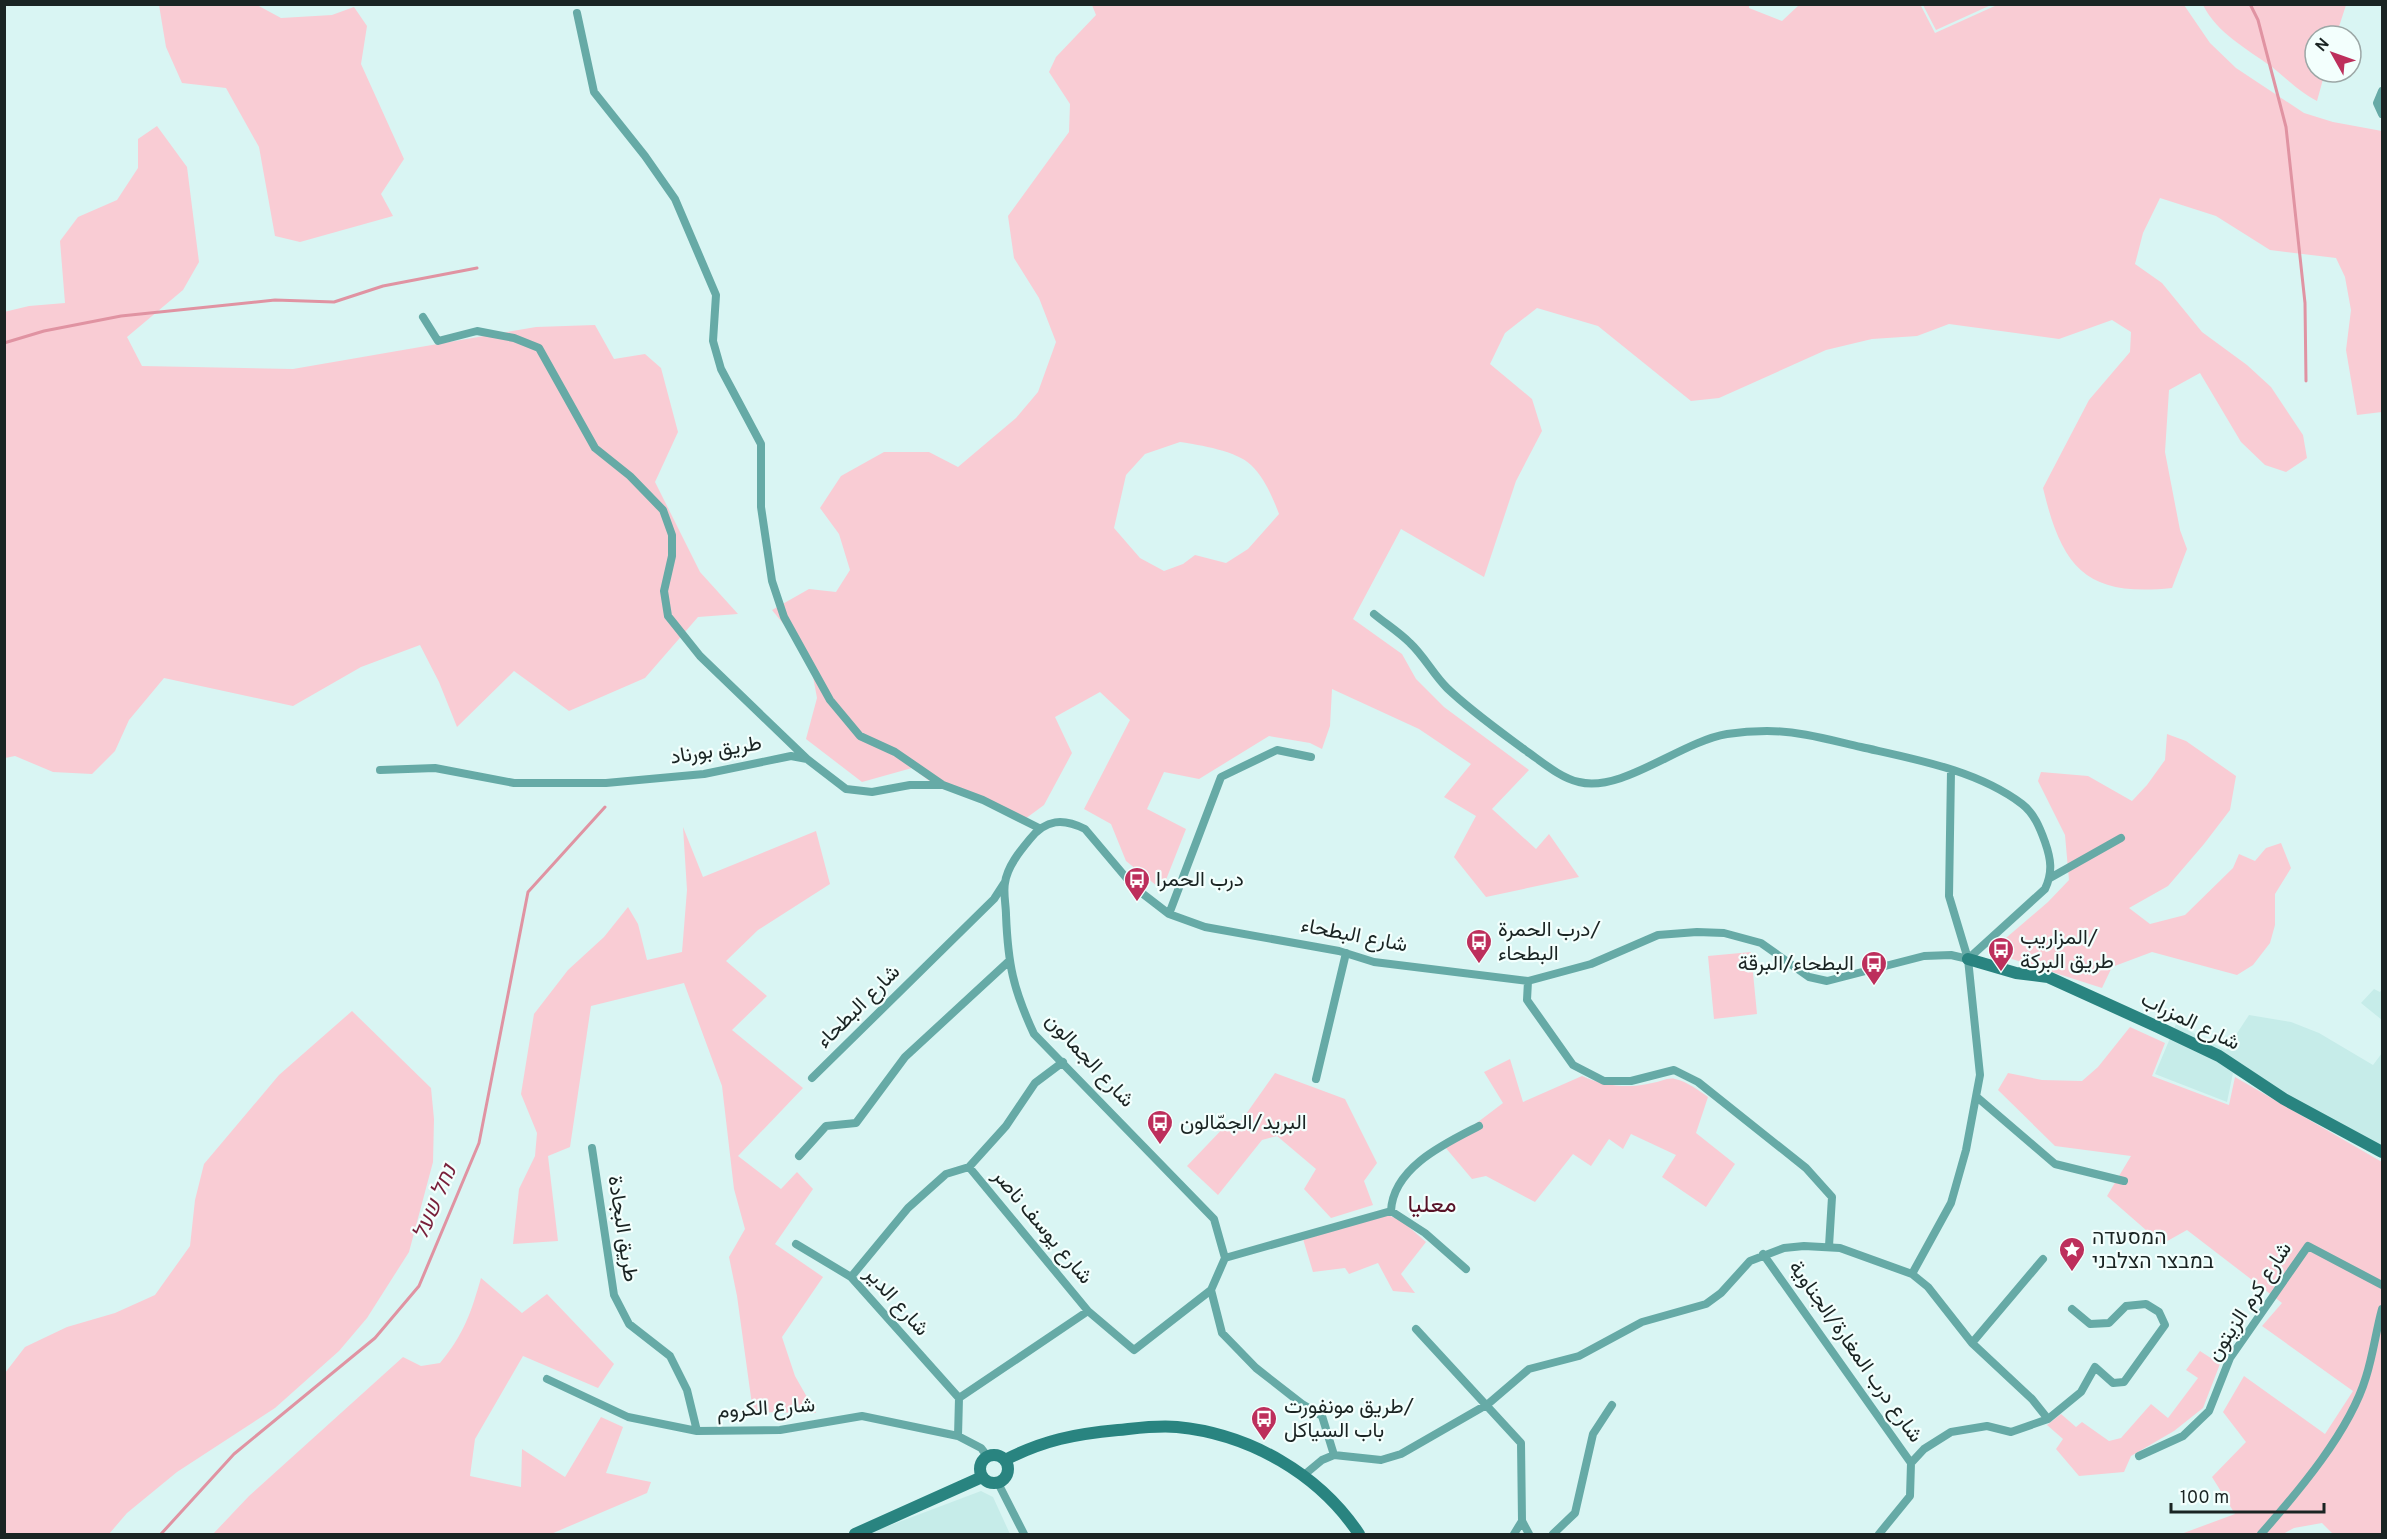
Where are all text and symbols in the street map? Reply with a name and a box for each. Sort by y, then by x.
north arrow [2303,24,2363,84]
text: N [2312,35,2334,56]
street label: طريق بورناد [668,730,764,772]
bus stop icon: درب الحمرا [1122,865,1152,903]
place label: درب الحمرا [1156,867,1244,894]
street label: شارع البطحاء [1298,912,1410,960]
place label: درب الحمرة/ البطحاء [1498,917,1601,968]
place label: المزاريب/ طريق البركة [2020,925,2114,976]
bus stop icon: درب الحمرة/ البطحاء [1464,927,1494,965]
bus stop icon: المزاريب/ طريق البركة [1986,935,2016,973]
bus stop icon: البطحاء/البرقة [1859,949,1889,987]
place label: البطحاء/البرقة [1738,951,1854,978]
street label: شارع البطحاء [811,959,907,1055]
street label: شارع المزراب [2136,986,2244,1058]
street label: شارع الجمالون [1038,1008,1140,1114]
bus stop icon: البريد/الجمّالون [1145,1108,1175,1146]
place label: البريد/الجمّالون [1180,1110,1307,1137]
water label: נחל שעל [408,1159,465,1245]
street label: شارع يوسف ناصر [985,1163,1098,1290]
street label: طريق البجادة [600,1174,644,1284]
district label: معليا [1407,1191,1457,1221]
place label: המסעדה במבצר הצלבני [2092,1225,2214,1276]
place icon: המסעדה במבצר הצלבני [2057,1235,2087,1273]
street label: شارع كرم الزيتون [2201,1237,2299,1367]
street label: شارع درب المغارة/الجناوية [1782,1255,1928,1449]
street label: شارع الدير [857,1261,934,1342]
street label: شارع الكروم [716,1392,816,1426]
place label: طريق مونفورت/ باب السياكل [1284,1394,1414,1445]
bus stop icon: طريق مونفورت/ باب السياكل [1249,1404,1279,1442]
scale bar [2171,1476,2324,1514]
text: 100 m [2180,1487,2229,1510]

